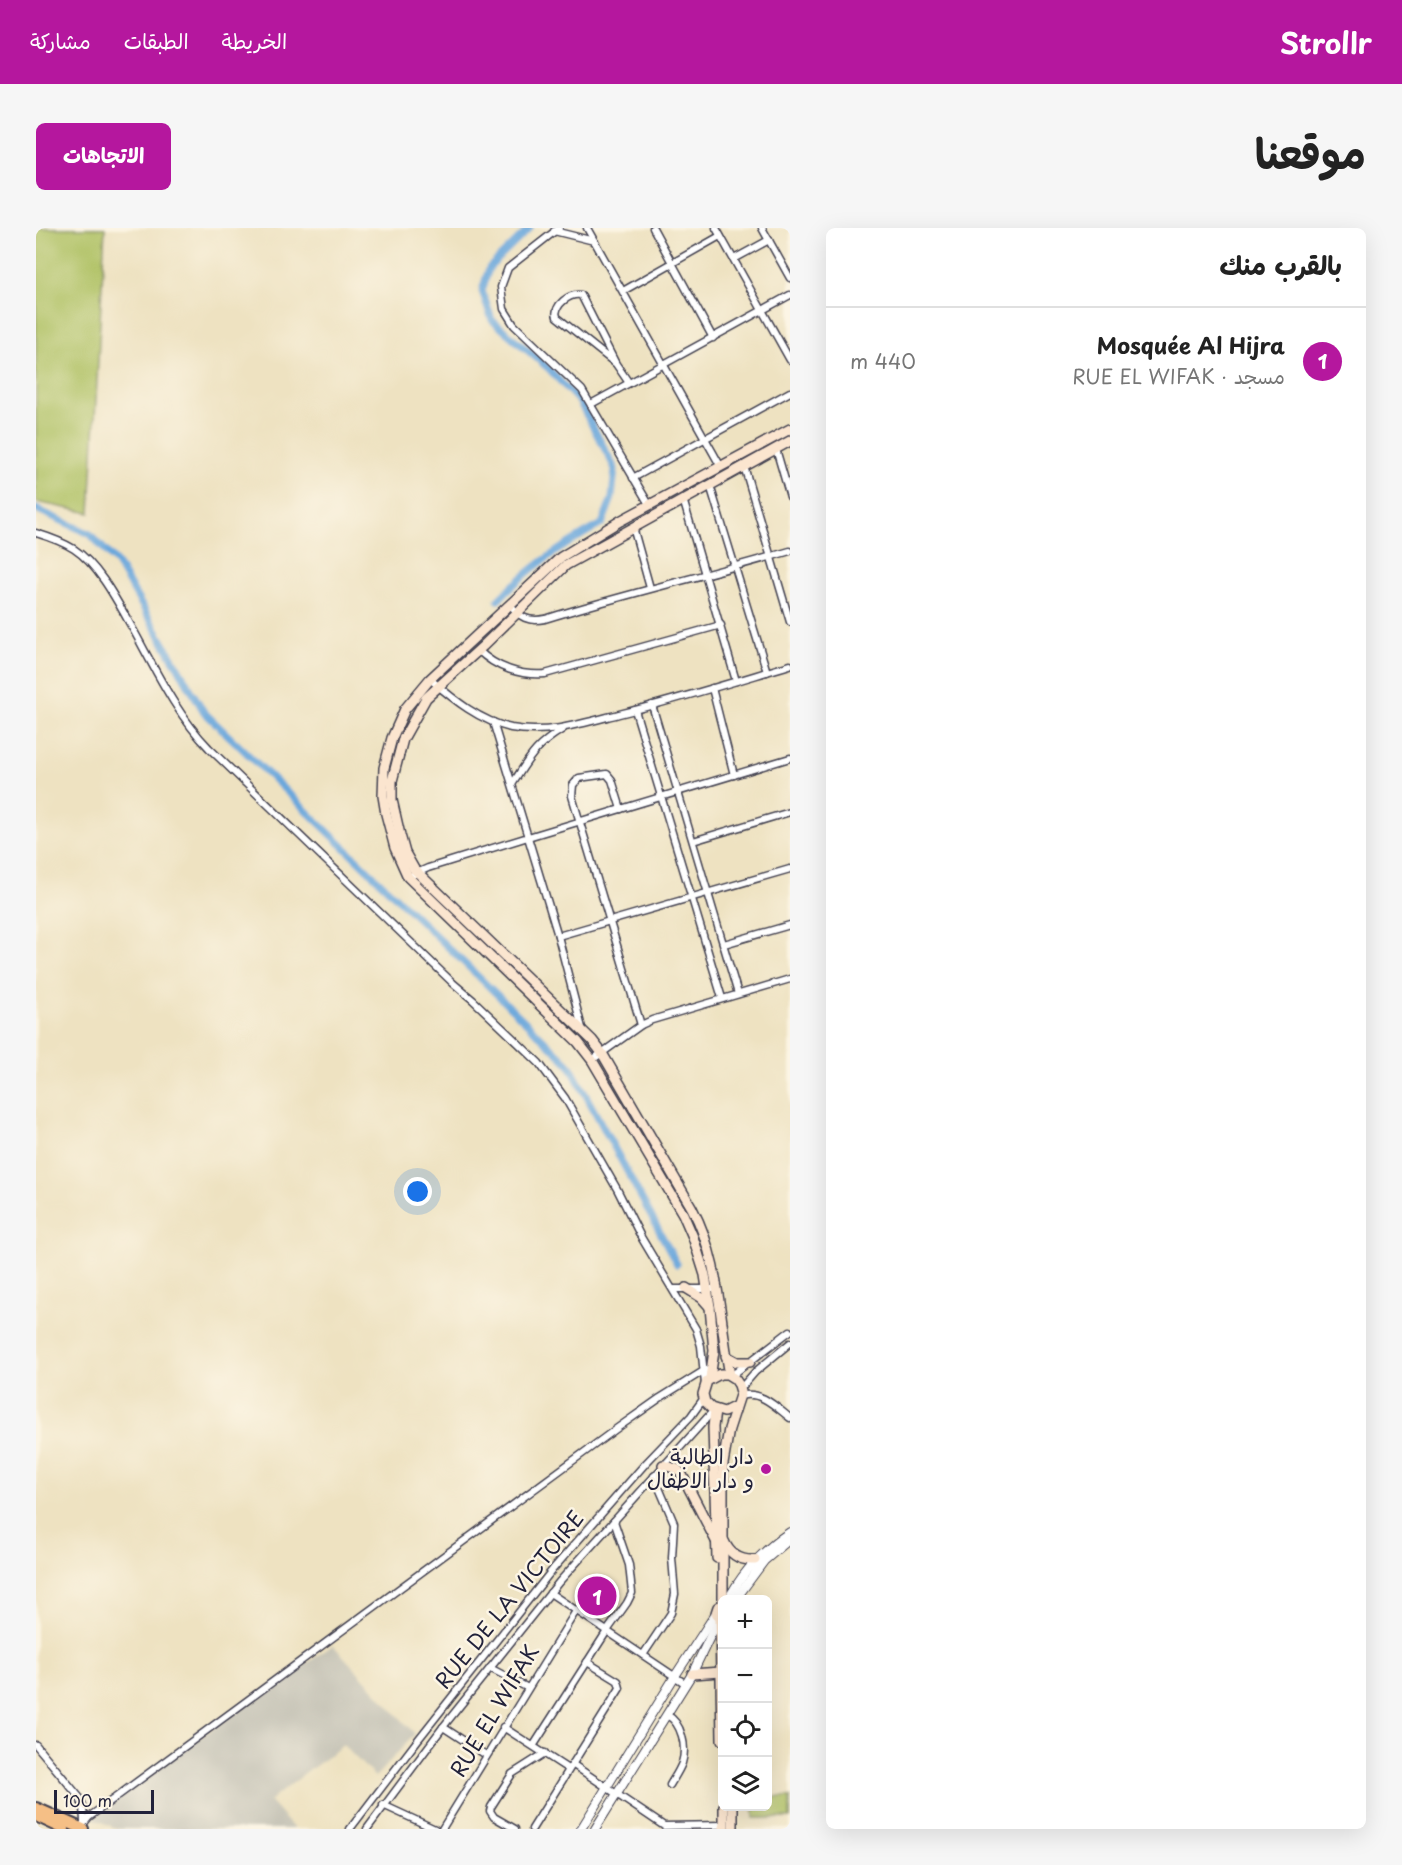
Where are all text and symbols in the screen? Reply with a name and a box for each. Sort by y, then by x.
text: Strollr [1280,21,1372,64]
text: مشاركة [30,24,91,56]
text: الطبقات [124,24,189,56]
text: الخريطة [222,24,287,56]
text: موقعنا [1255,120,1366,183]
button: الاتجاهات [36,123,171,190]
text: بالقرب منك [1220,245,1342,284]
text: Mosquée Al Hijra [1097,328,1285,361]
text: 440 m [850,346,916,376]
text: 1 [1318,346,1327,376]
text: مسجد · RUE EL WIFAK [1072,361,1285,391]
your location [403,1177,432,1206]
place label: دار الطالبة و دار الاطفال [647,1439,754,1495]
marker: دار الطالبة و دار الاطفال [759,1462,773,1476]
street label: RUE DE LA VICTOIRE [426,1503,591,1695]
pin: 1 [578,1574,616,1618]
map controls [718,1595,772,1811]
button: + [718,1595,772,1649]
street label: RUE EL WIFAK [441,1637,546,1782]
button: − [718,1649,772,1703]
button: locate [718,1703,772,1757]
button: layers [718,1757,772,1811]
scale bar [54,1787,154,1814]
text: 100 m [63,1788,112,1812]

